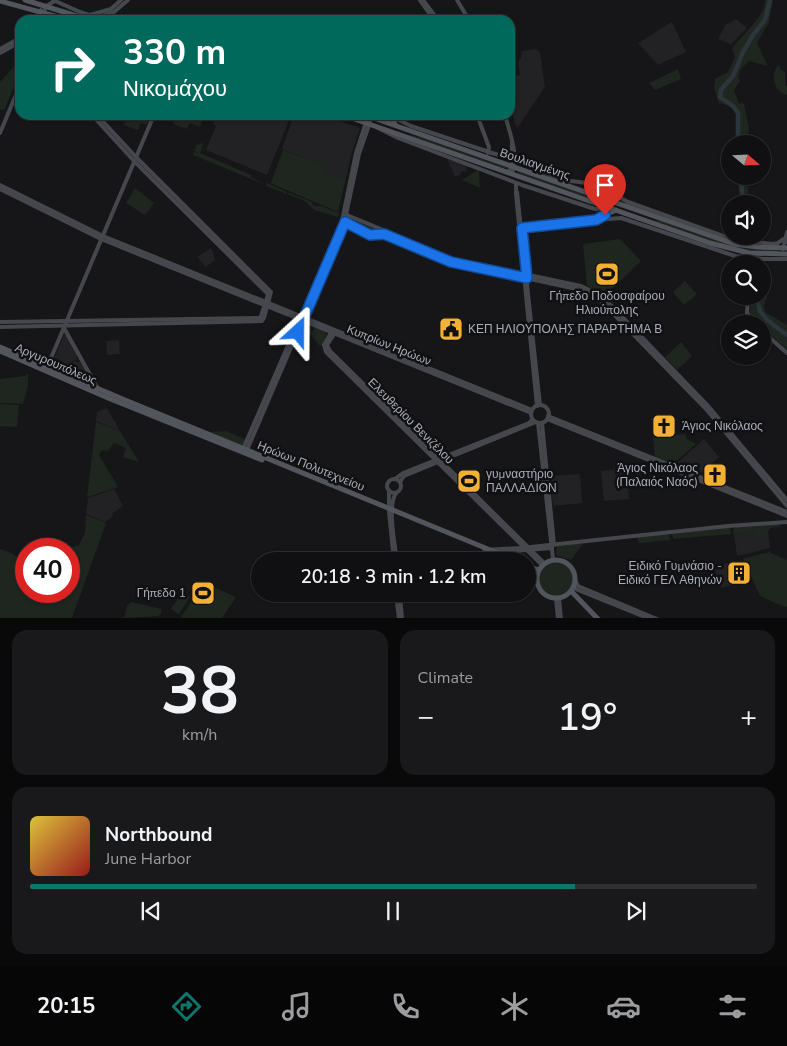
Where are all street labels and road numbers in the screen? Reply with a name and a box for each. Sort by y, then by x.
street label: Βουλιαγμένης [498,144,572,184]
street label: Κυπρίων Ηρώων [344,321,434,369]
street label: Αργυρουπόλεως [13,340,100,389]
street label: Ελευθερίου Βενιζέλου [365,375,457,467]
street label: Ηρώων Πολυτεχνείου [255,437,367,495]

